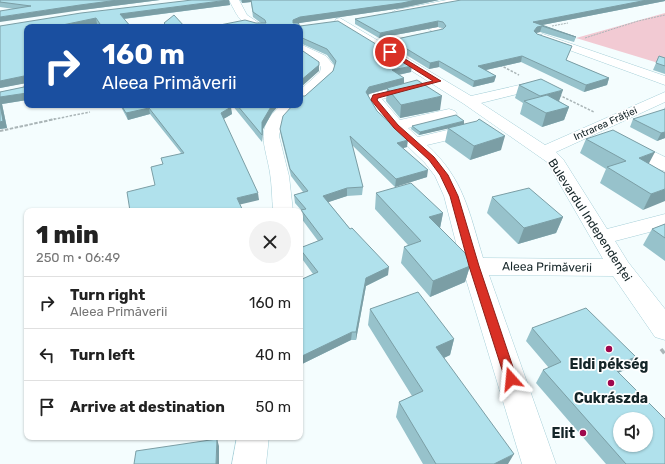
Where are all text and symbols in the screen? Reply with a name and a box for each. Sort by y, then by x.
pin [373,35,407,69]
text: 160 m [102,38,185,71]
icon: right [36,40,88,92]
icon: arrive [379,41,401,63]
text: Aleea Primăverii [102,72,237,94]
street label: Intrarea Frăției [572,105,639,143]
street label: Bulevardul Independenței [545,156,635,284]
text: 1 min [36,221,99,249]
button: close [249,221,291,263]
text: 250 m · 06:49 [36,250,120,265]
street label: Aleea Primăverii [502,259,592,275]
text: Turn right [70,286,145,304]
icon: right [36,292,58,314]
text: 160 m [249,294,291,312]
text: Aleea Primăverii [70,304,167,319]
icon: left [36,344,58,366]
marker: Eldi pékség [604,344,614,354]
text: Turn left [70,346,135,364]
text: 40 m [255,346,291,364]
place label: Eldi pékség [570,356,649,373]
position arrow [490,358,532,400]
marker: Cukrászda [606,378,616,388]
place label: Cukrászda [574,390,648,407]
icon: arrive [36,396,58,418]
text: Arrive at destination [70,398,225,416]
text: 50 m [256,398,291,416]
map controls [613,412,653,452]
button: sound [613,412,653,452]
place label: Elit [552,425,575,442]
marker: Elit [578,428,588,438]

